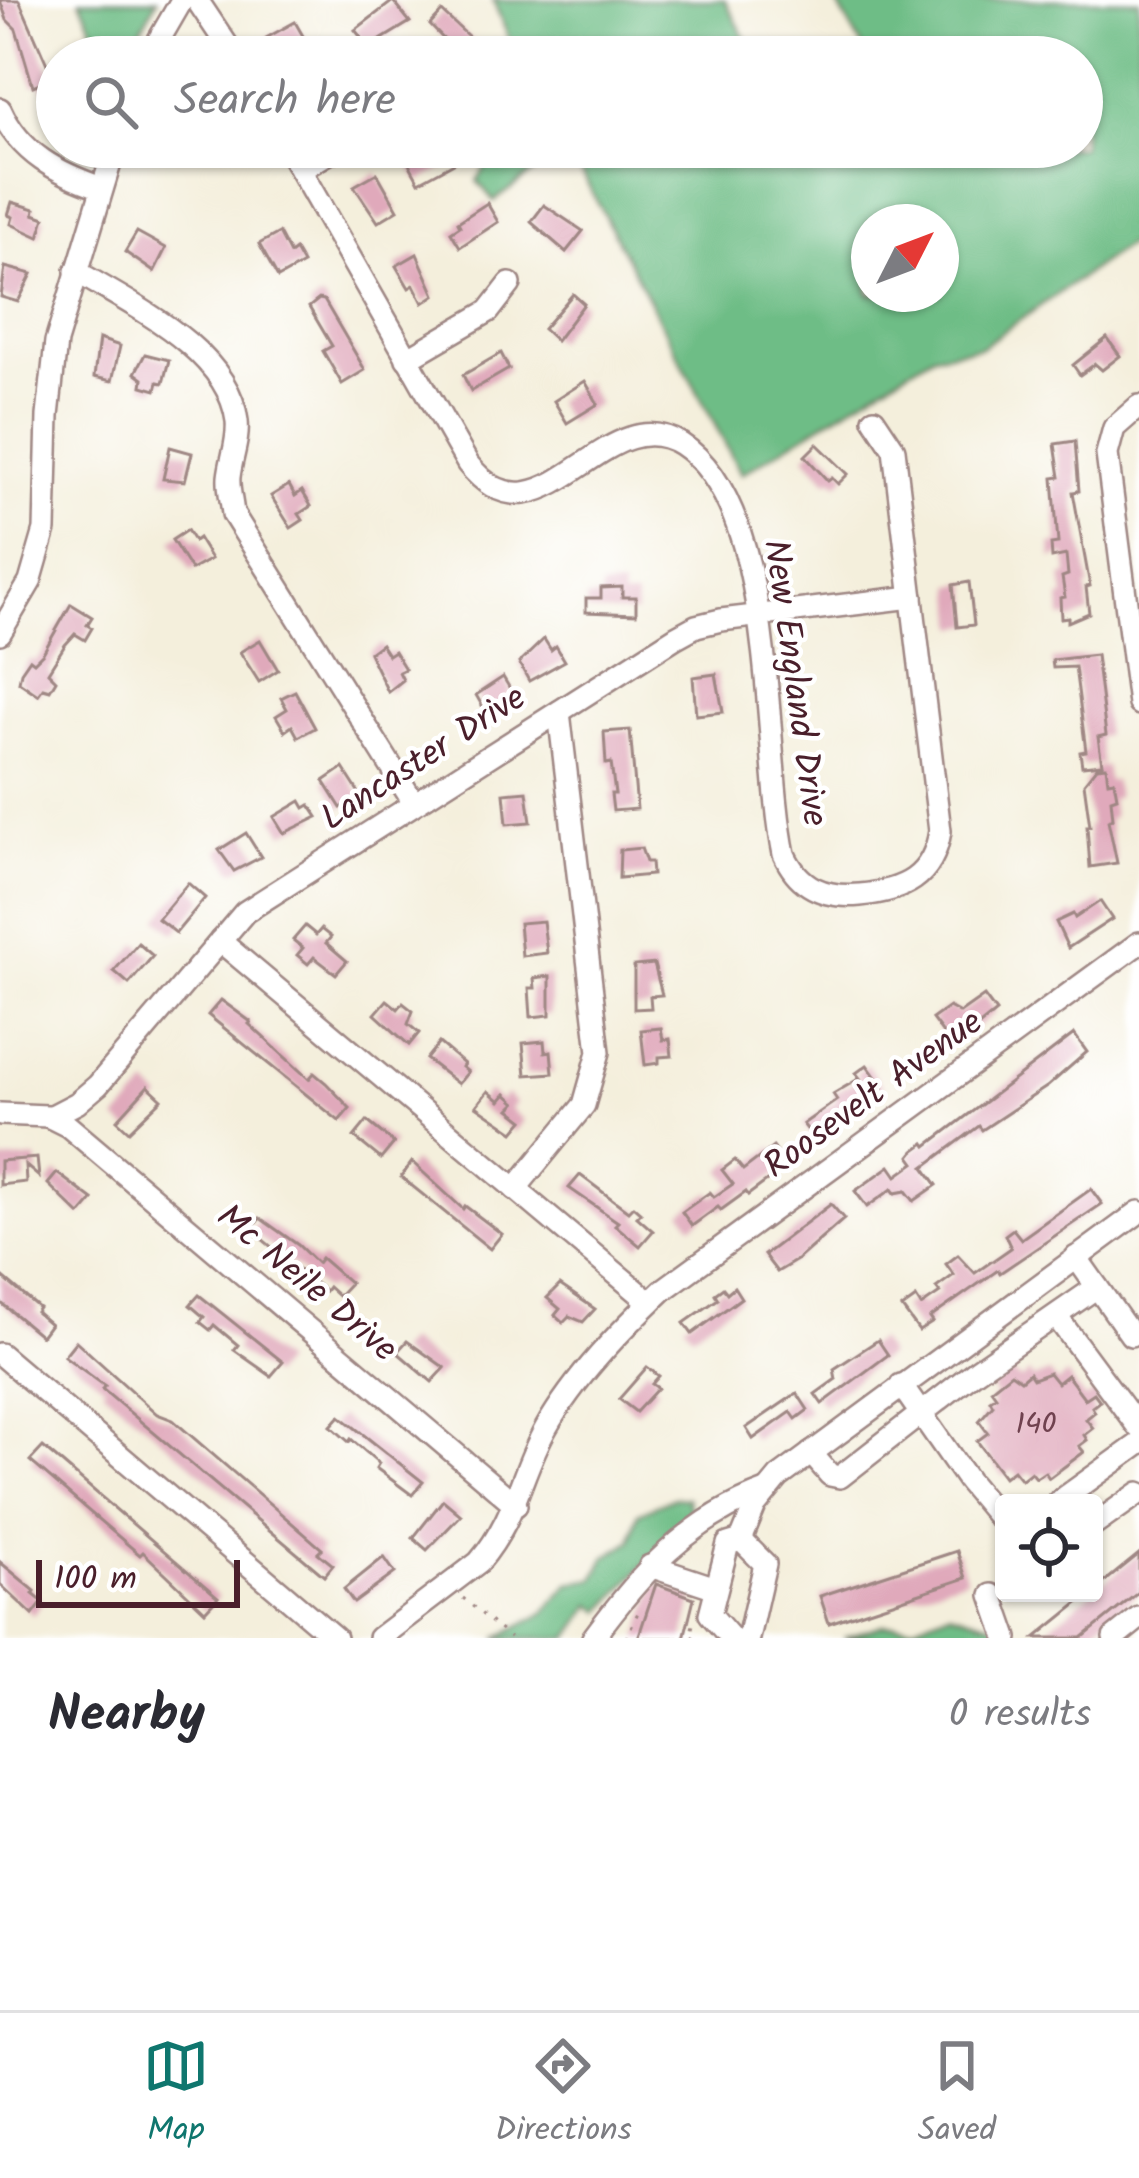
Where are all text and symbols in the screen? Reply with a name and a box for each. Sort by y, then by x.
search box [36,36,1103,168]
text: Search here [174,66,396,138]
icon: search [78,69,144,135]
north arrow [851,204,959,312]
street label: New England Drive [746,536,842,830]
street label: Lancaster Drive [310,671,538,847]
street label: Roosevelt Avenue [752,996,996,1194]
street label: Mc Neile Drive [202,1191,410,1377]
house number: 140 [1016,1401,1056,1449]
map controls [995,1494,1103,1602]
button: locate [995,1494,1103,1602]
scale bar [36,1554,240,1607]
text: 100 m [54,1554,137,1607]
text: Nearby [48,1676,205,1757]
text: 0 results [949,1685,1091,1747]
tab: Map [143,2033,209,2158]
tab: Directions [495,2033,632,2158]
tab: Saved [918,2033,996,2158]

